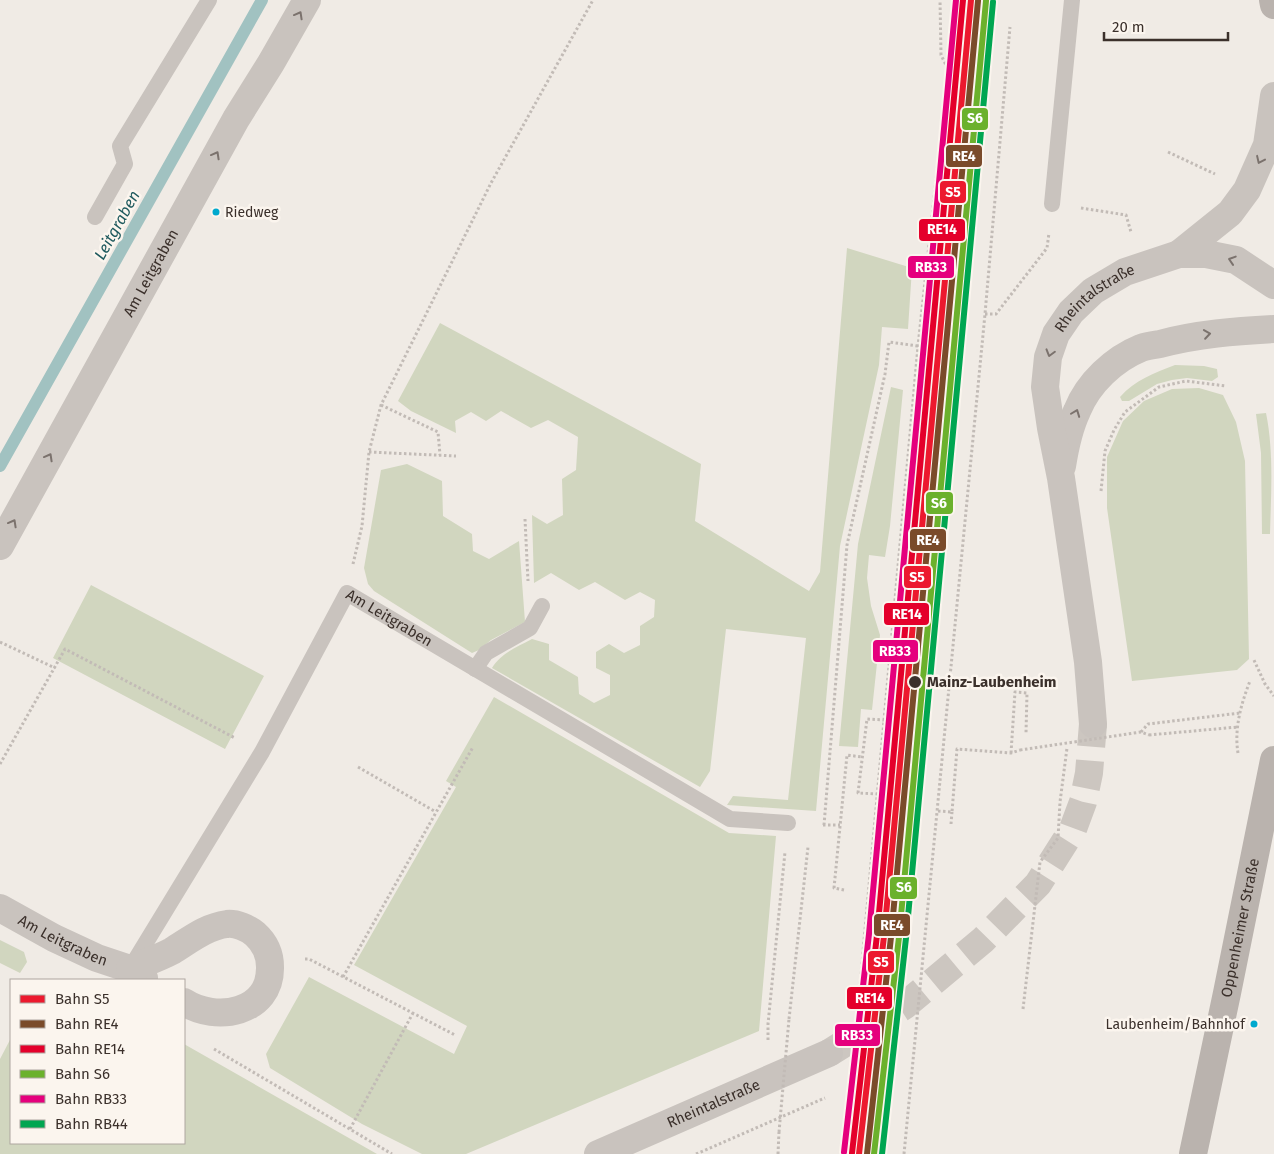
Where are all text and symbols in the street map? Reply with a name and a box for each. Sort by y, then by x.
scale bar [1104,10,1228,42]
one-way arrow [292,11,302,20]
text: 20 m [1112,18,1145,36]
line badge: S6 [961,107,989,131]
text: S6 [967,110,983,127]
line badge: RE4 [945,144,983,168]
text: RE4 [952,148,976,165]
one-way arrow [210,151,220,160]
one-way arrow [1256,155,1267,164]
line badge: S5 [939,180,967,204]
text: S5 [945,184,961,201]
water label: Leitgraben [90,187,144,263]
place label: Riedweg [225,204,279,221]
marker: Riedweg [211,207,221,217]
line badge: RE14 [918,218,966,242]
text: RE14 [927,221,957,238]
street label: Am Leitgraben [120,226,182,320]
line badge: RB33 [907,255,955,279]
one-way arrow [1228,256,1237,266]
text: RB33 [915,259,947,276]
street label: Rheintalstraße [1051,260,1137,336]
one-way arrow [1203,330,1212,340]
one-way arrow [1046,348,1056,357]
one-way arrow [1071,410,1081,418]
one-way arrow [43,453,53,462]
line badge: S6 [925,491,954,515]
text: S6 [931,495,947,512]
one-way arrow [7,519,17,528]
line badge: RE4 [909,528,947,552]
text: RE4 [916,532,940,549]
line badge: S5 [903,565,932,589]
text: S5 [909,569,925,586]
street label: Am Leitgraben [343,585,436,650]
line badge: RE14 [883,602,930,626]
text: RE14 [892,606,922,623]
line badge: RB33 [872,639,919,663]
text: RB33 [879,643,911,660]
place label: Mainz-Laubenheim [927,673,1056,691]
marker: Mainz-Laubenheim [907,674,923,690]
street label: Oppenheimer Straße [1217,857,1263,999]
line badge: S6 [889,876,918,900]
text: S6 [896,879,912,896]
street label: Am Leitgraben [15,911,110,970]
line badge: RE4 [873,913,911,937]
text: RE4 [880,917,904,934]
line badge: S5 [867,950,895,974]
text: S5 [873,954,889,971]
legend [10,979,185,1144]
line badge: RE14 [846,986,893,1010]
text: Bahn S5 [55,990,110,1008]
text: RE14 [855,990,885,1007]
text: Bahn RE4 [55,1015,118,1033]
place label: Laubenheim/Bahnhof [1106,1016,1246,1033]
marker: Laubenheim/Bahnhof [1249,1019,1259,1029]
line badge: RB33 [834,1023,881,1047]
text: RB33 [841,1027,873,1044]
text: Bahn RE14 [55,1040,125,1058]
text: Bahn S6 [55,1065,110,1083]
street label: Rheintalstraße [664,1075,763,1132]
text: Bahn RB33 [55,1090,127,1108]
text: Bahn RB44 [55,1115,128,1133]

